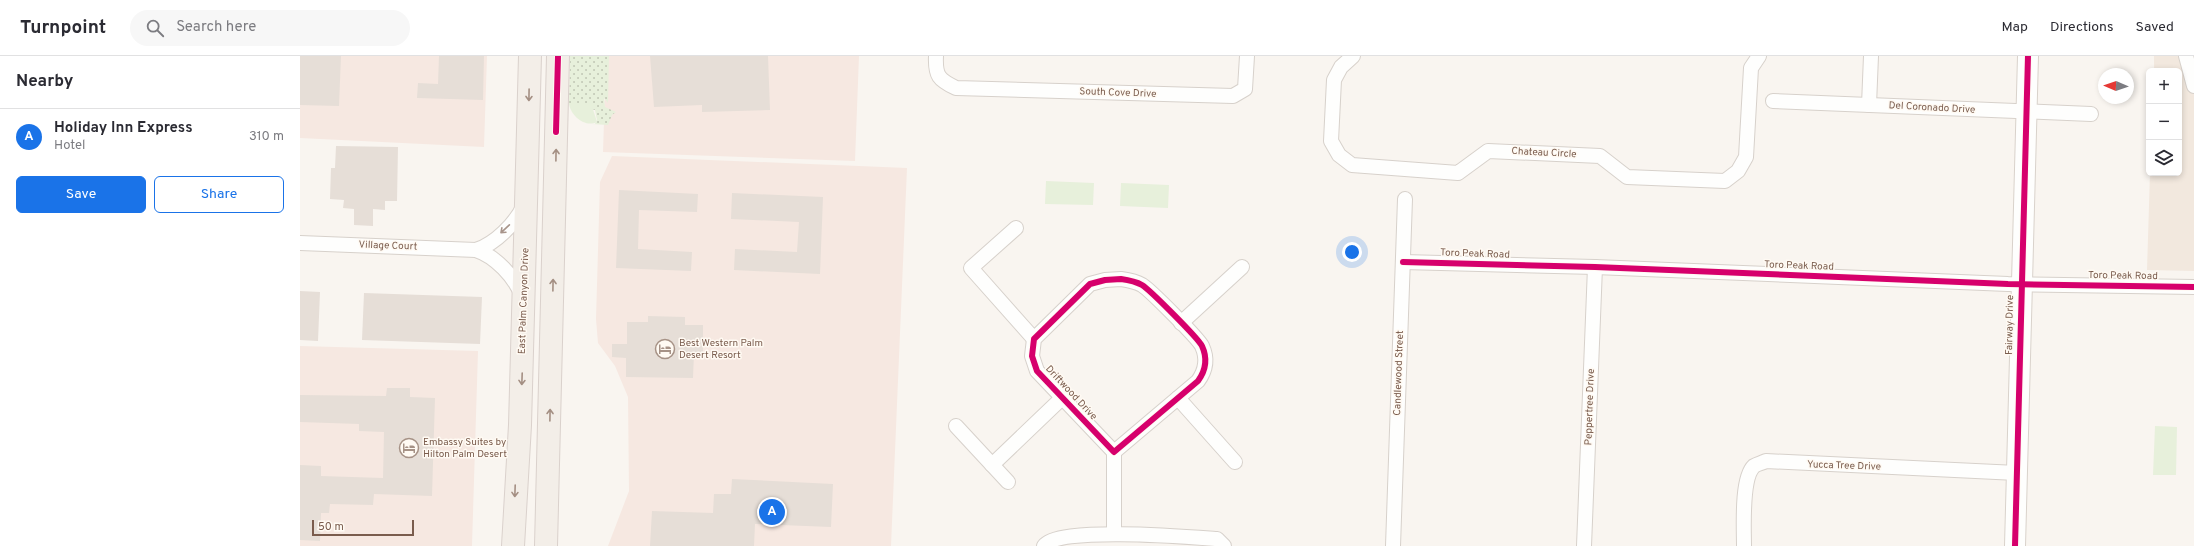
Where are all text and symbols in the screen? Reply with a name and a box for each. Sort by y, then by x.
search box [130,10,410,46]
text: Turnpoint [20,16,106,40]
icon: search [144,17,166,39]
text: Search here [176,18,256,37]
text: Map [2002,19,2028,36]
text: Directions [2050,19,2114,36]
text: Saved [2136,19,2174,36]
north arrow [2098,68,2134,104]
map controls [2146,68,2182,176]
button: + [2146,68,2182,104]
text: Nearby [16,71,73,93]
street label: South Cove Drive [1079,85,1157,101]
one-way arrow [525,88,533,101]
street label: Del Coronado Drive [1888,99,1976,117]
button: − [2146,104,2182,140]
text: Holiday Inn Express [54,119,193,138]
text: A [24,129,34,145]
text: 310 m [249,129,284,145]
text: Hotel [54,138,85,154]
button: layers [2146,140,2182,176]
street label: Chateau Circle [1511,145,1577,161]
one-way arrow [552,149,560,162]
button: Save [16,176,146,213]
button: Share [154,176,284,213]
one-way arrow [500,224,510,234]
street label: Village Court [358,238,418,254]
your location [1342,242,1362,262]
street label: Toro Peak Road [1440,246,1510,262]
street label: East Palm Canyon Drive [516,247,532,355]
street label: Toro Peak Road [1764,258,1834,274]
street label: Toro Peak Road [2088,269,2158,283]
one-way arrow [549,279,557,292]
street label: Fairway Drive [2003,295,2017,355]
street label: Candlewood Street [1391,330,1407,416]
place label: Best Western Palm Desert Resort [679,337,763,362]
hotel icon: Best Western Palm Desert Resort [654,338,676,360]
street label: Driftwood Drive [1042,363,1100,423]
street label: Peppertree Drive [1582,368,1598,446]
one-way arrow [518,372,525,385]
one-way arrow [546,409,554,422]
place label: Embassy Suites by Hilton Palm Desert [423,436,507,461]
hotel icon: Embassy Suites by Hilton Palm Desert [398,437,420,459]
street label: Yucca Tree Drive [1807,458,1881,474]
one-way arrow [511,484,519,497]
pin: A [759,497,785,527]
scale bar [312,518,414,537]
text: 50 m [318,520,344,534]

